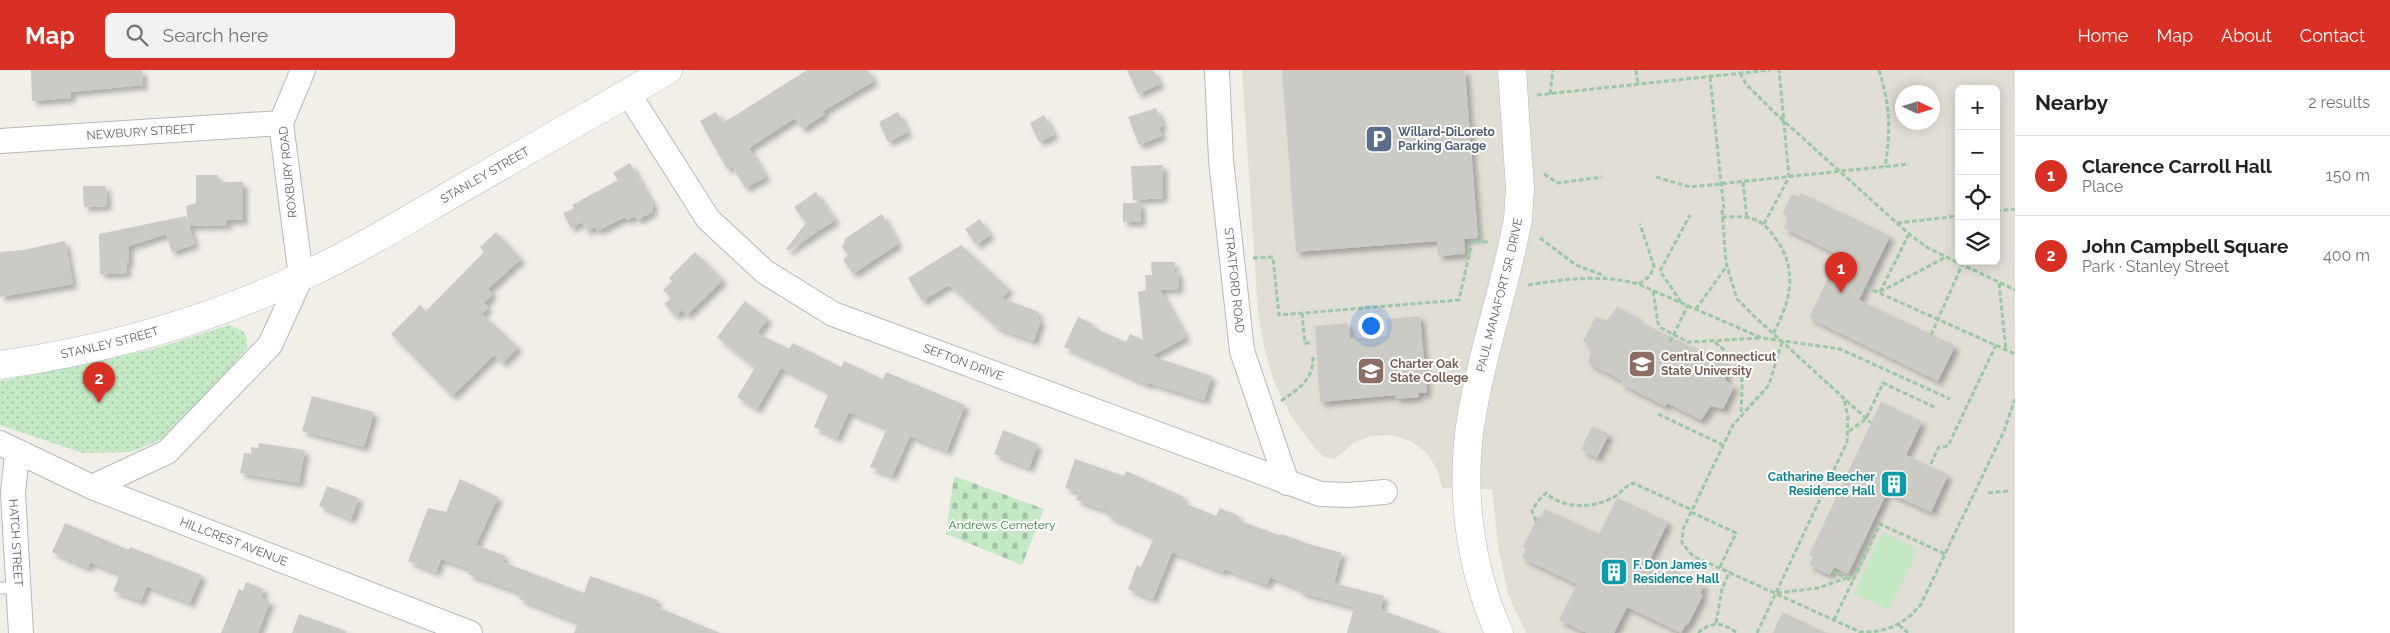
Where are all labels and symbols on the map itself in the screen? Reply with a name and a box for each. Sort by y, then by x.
north arrow [1895,85,1940,130]
street label: NEWBURY STREET [86,121,196,142]
parking icon: Willard-DiLoreto Parking Garage [1364,124,1394,154]
street label: ROXBURY ROAD [276,125,300,219]
place label: Willard-DiLoreto Parking Garage [1398,125,1495,153]
street label: STANLEY STREET [438,144,532,206]
street label: PAUL MANAFORT SR. DRIVE [1474,217,1525,374]
street label: STRATFORD ROAD [1221,227,1247,334]
pin: 1 [1825,252,1857,293]
your location [1358,313,1384,339]
street label: STANLEY STREET [60,324,161,361]
street label: SEFTON DRIVE [921,341,1006,383]
school or university icon: Central Connecticut State University [1627,349,1657,379]
place label: Central Connecticut State University [1661,350,1777,378]
school or university icon: Charter Oak State College [1356,356,1386,386]
place label: Charter Oak State College [1390,357,1468,385]
pin: 2 [83,362,115,403]
building icon: Catharine Beecher Residence Hall [1879,469,1909,499]
place label: Catharine Beecher Residence Hall [1768,470,1875,498]
street label: HATCH STREET [6,499,25,588]
street label: HILLCREST AVENUE [178,515,290,569]
park label: Andrews Cemetery [949,518,1056,532]
building icon: F. Don James Residence Hall [1599,557,1629,587]
place label: F. Don James Residence Hall [1633,558,1719,586]

